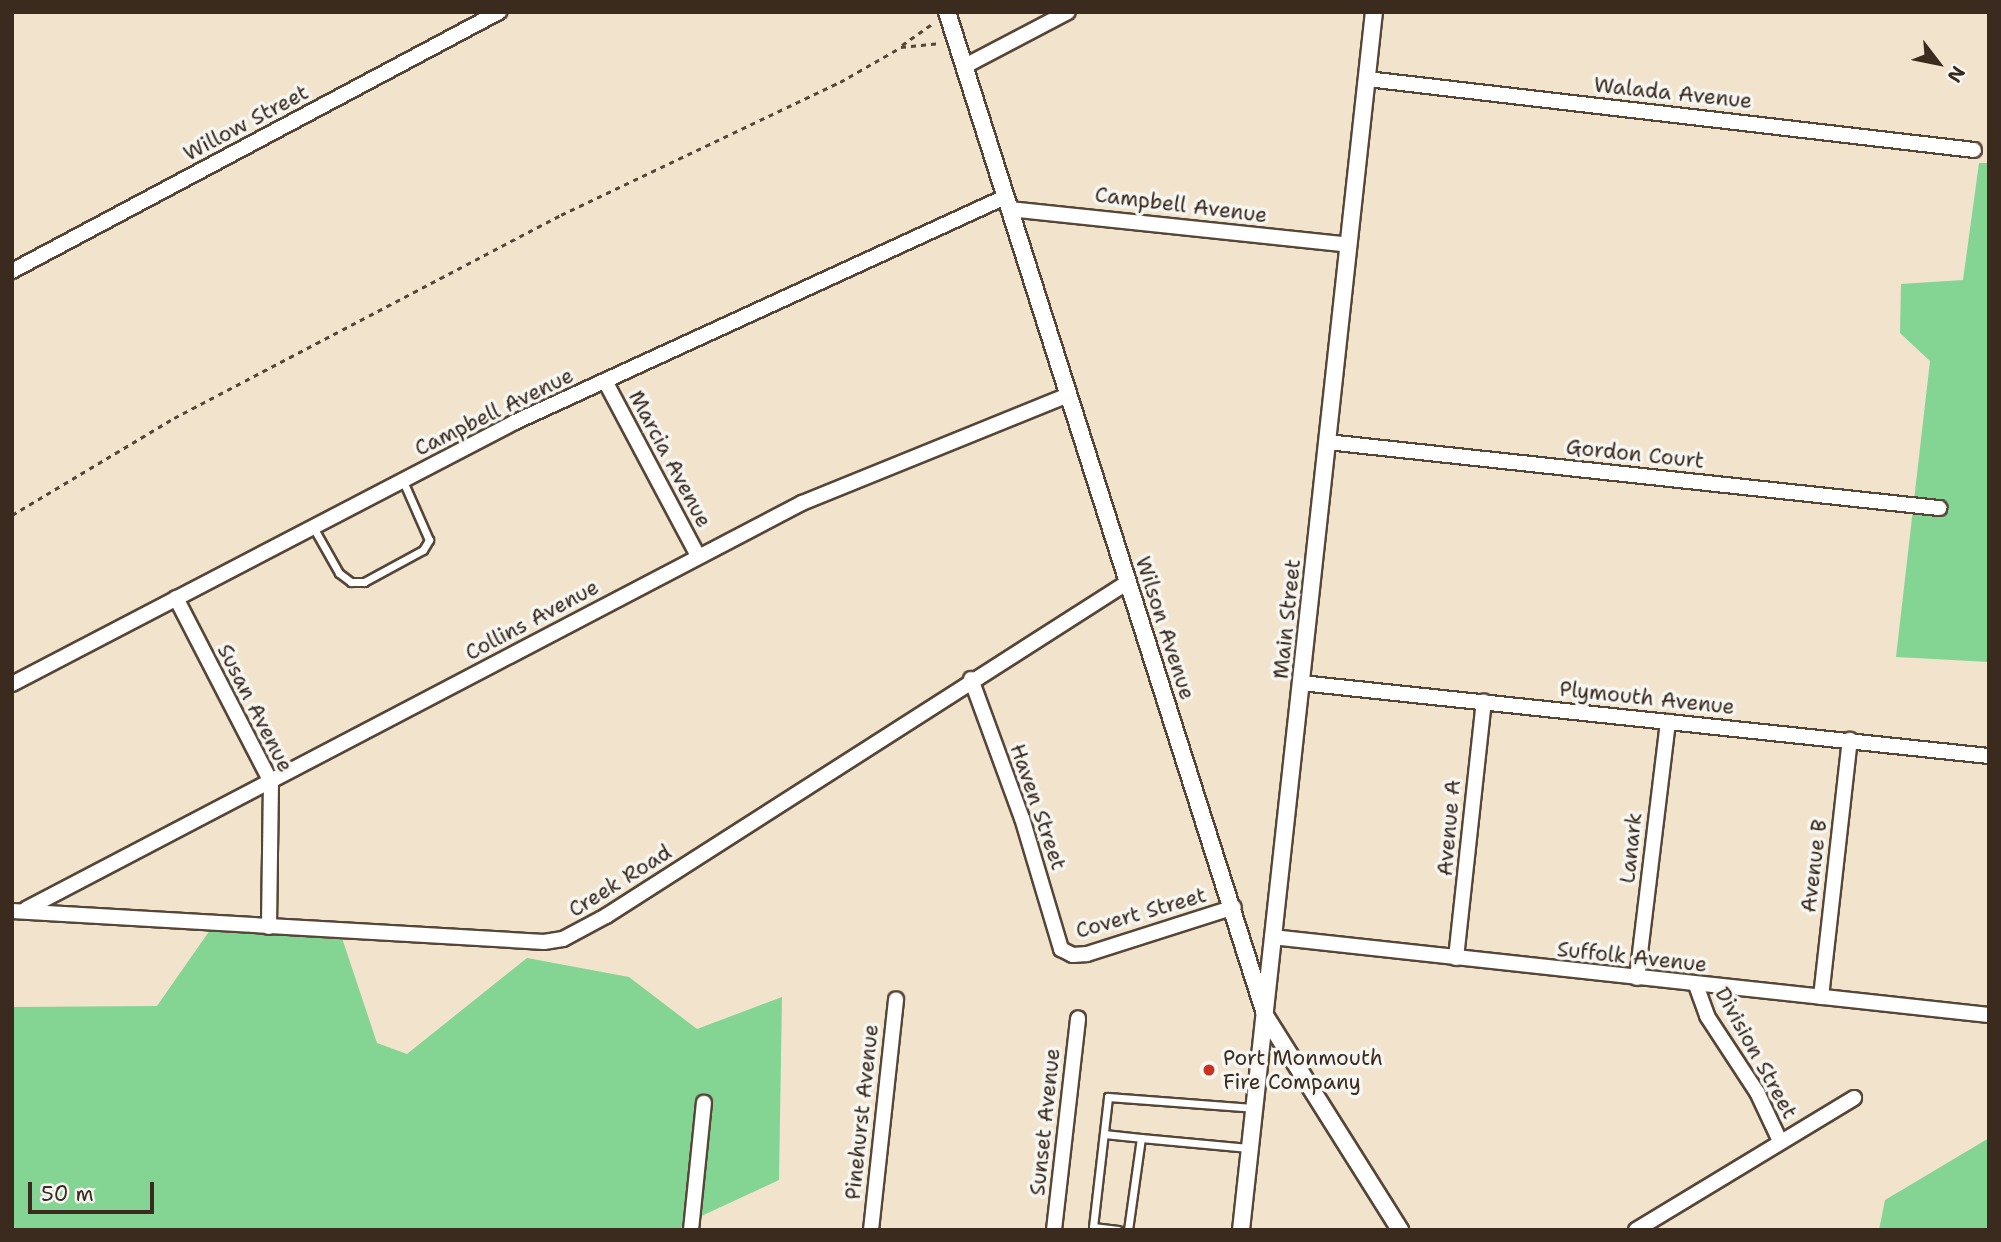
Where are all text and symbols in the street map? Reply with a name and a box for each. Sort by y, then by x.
north arrow [1903,28,1973,98]
text: N [1942,61,1971,87]
street label: Walada Avenue [1593,72,1753,114]
street label: Willow Street [179,80,313,166]
street label: Campbell Avenue [1093,182,1269,228]
street label: Campbell Avenue [411,363,577,461]
street label: Marcia Avenue [623,386,717,532]
street label: Gordon Court [1565,434,1705,474]
street label: Wilson Avenue [1130,553,1200,703]
street label: Main Street [1268,558,1306,680]
street label: Collins Avenue [461,574,603,666]
street label: Susan Avenue [212,640,298,776]
street label: Plymouth Avenue [1558,676,1736,720]
street label: Haven Street [1005,741,1071,873]
street label: Avenue A [1432,779,1466,877]
street label: Lanark [1615,811,1647,885]
street label: Avenue B [1796,818,1832,914]
street label: Creek Road [564,840,676,922]
street label: Covert Street [1073,882,1209,944]
street label: Suffolk Avenue [1556,937,1708,977]
street label: Division Street [1709,983,1803,1123]
street label: Pinehurst Avenue [840,1023,884,1201]
place label: Port Monmouth Fire Company [1223,1045,1383,1095]
street label: Sunset Avenue [1025,1047,1065,1197]
marker: Port Monmouth Fire Company [1201,1062,1217,1078]
scale bar [32,1168,158,1212]
text: 50 m [41,1180,94,1208]

